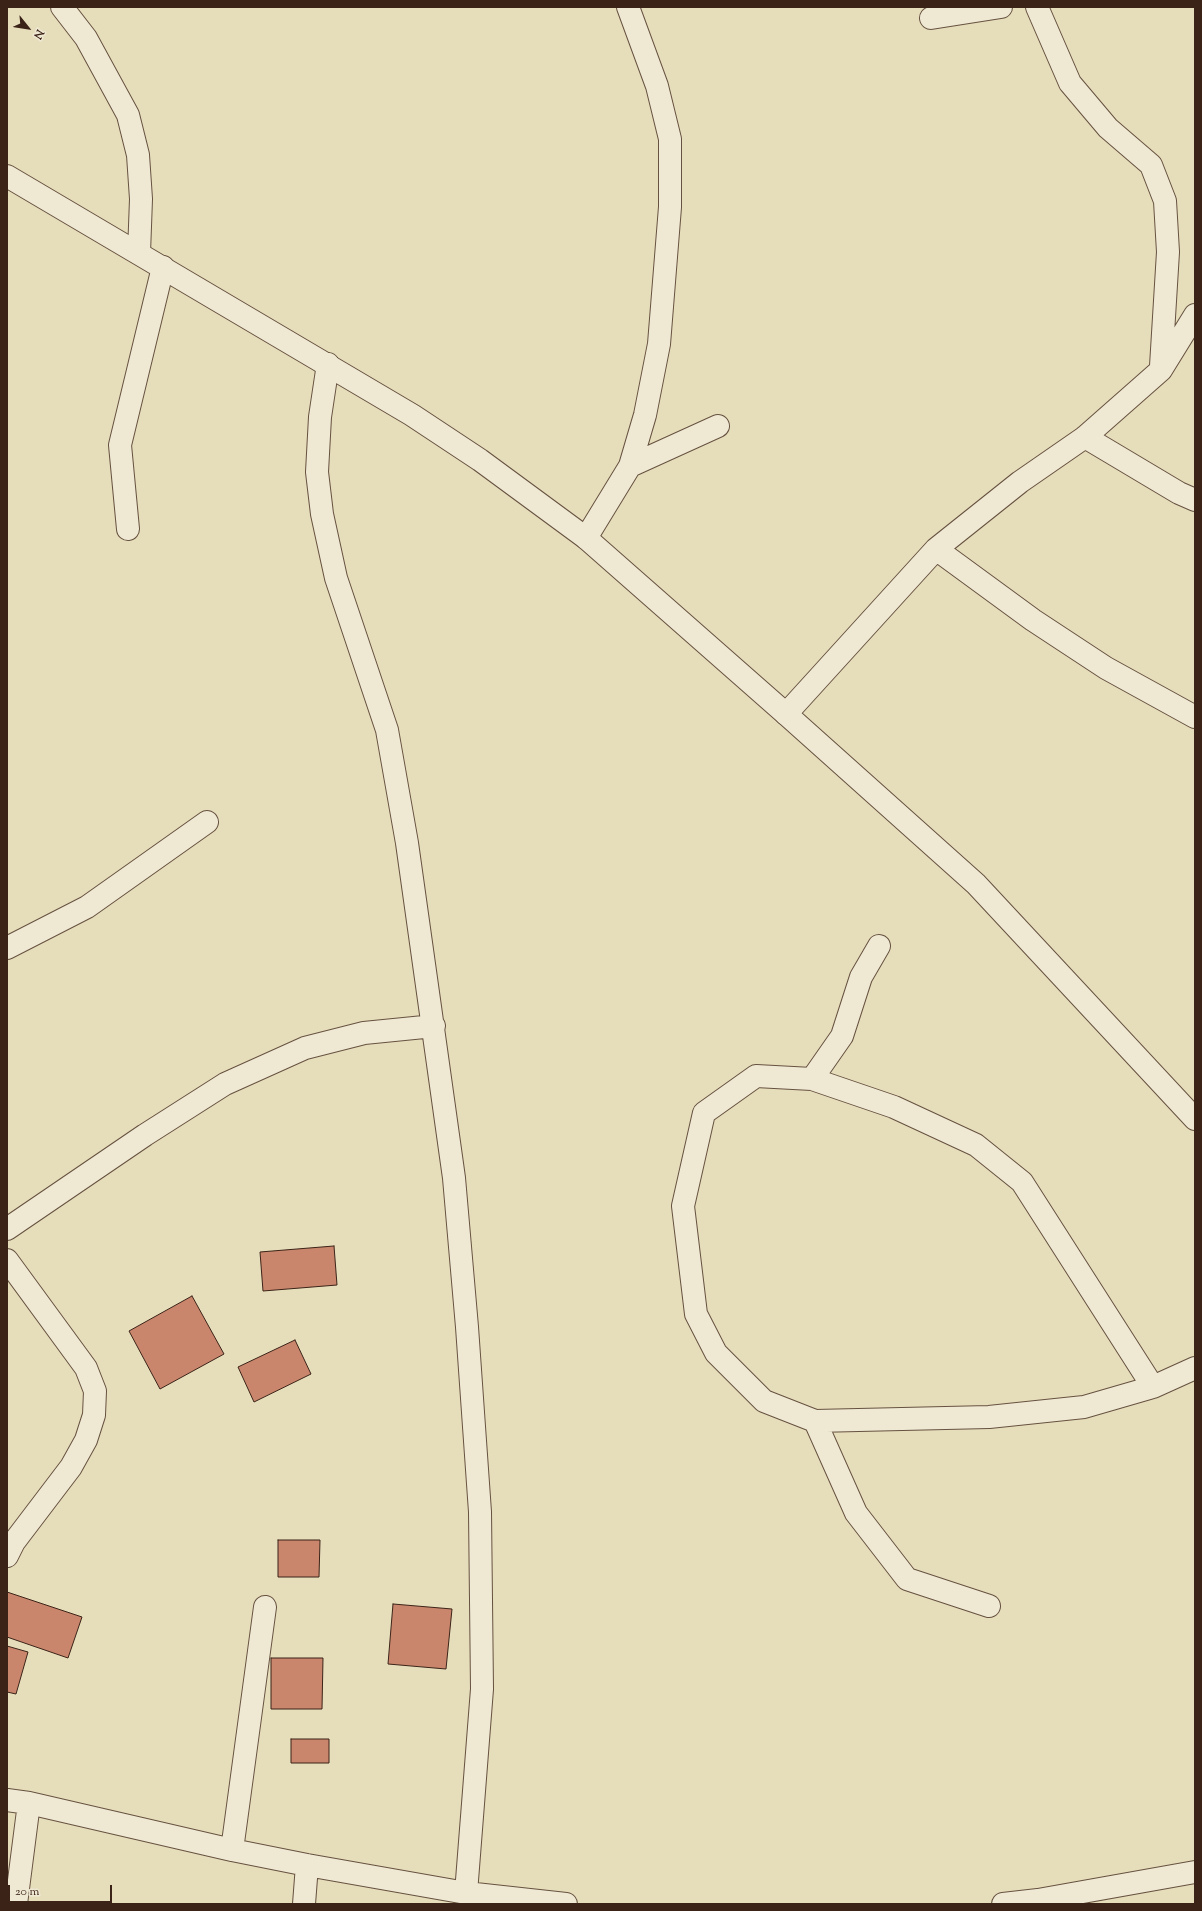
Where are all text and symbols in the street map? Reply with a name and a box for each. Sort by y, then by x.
north arrow [8,8,48,48]
text: N [29,26,48,42]
scale bar [10,1877,114,1903]
text: 20 m [15,1883,39,1901]

